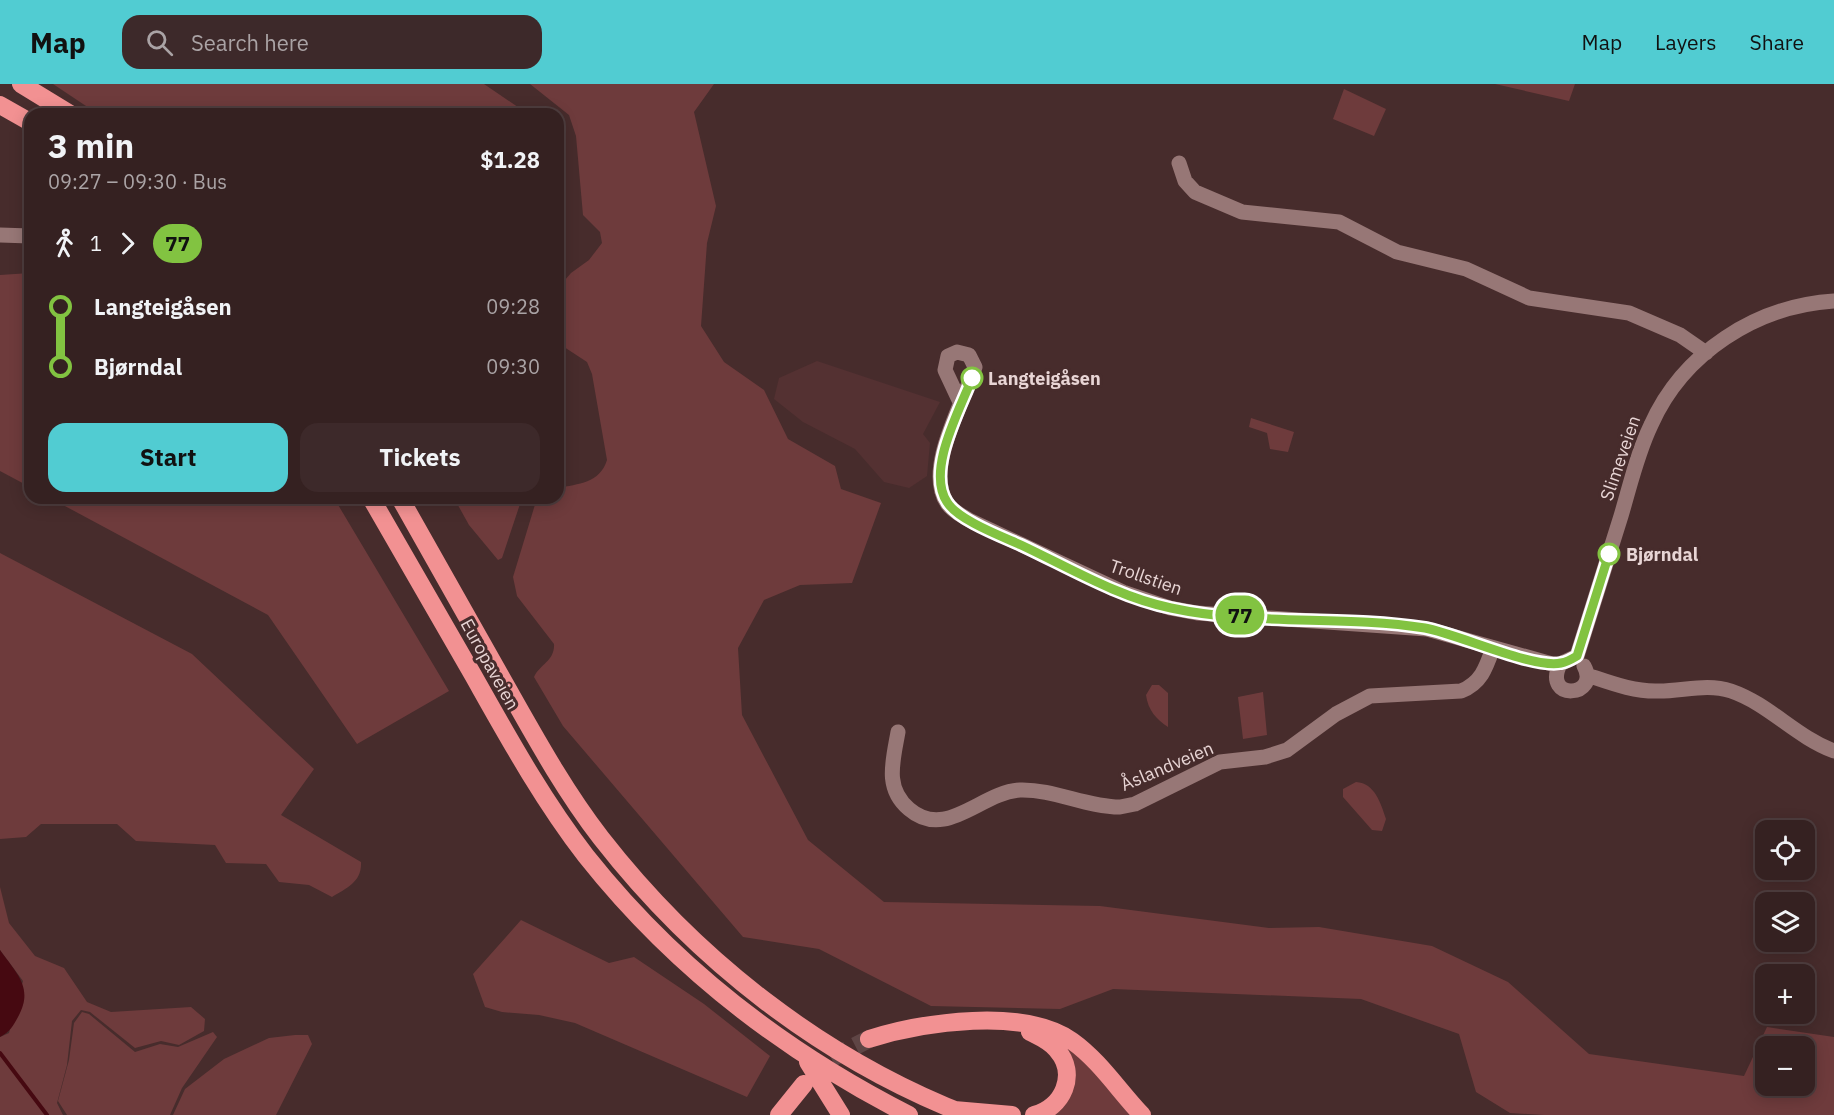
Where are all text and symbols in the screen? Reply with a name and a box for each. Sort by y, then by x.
search box [122,15,542,69]
text: Map [30,24,86,61]
icon: search [143,26,176,59]
text: Search here [191,28,309,57]
text: Map [1582,28,1622,56]
text: Layers [1655,28,1717,56]
text: Share [1750,28,1804,56]
text: 3 min [48,124,134,167]
text: $1.28 [480,145,540,174]
text: 09:27 – 09:30 · Bus [48,168,227,195]
icon: walk [48,227,81,260]
icon: forward [111,227,144,260]
text: 77 [165,229,190,257]
text: 1 [90,230,102,257]
text: Langteigåsen [94,292,232,321]
text: 09:28 [486,293,540,320]
text: Bjørndal [94,352,182,381]
text: 09:30 [486,353,540,380]
marker: Langteigåsen [961,367,983,389]
place label: Langteigåsen [988,367,1101,390]
street label: Slimeveien [1595,412,1645,504]
button: Start [48,423,288,492]
button: Tickets [300,423,540,492]
marker: Bjørndal [1598,543,1620,565]
place label: Bjørndal [1626,543,1699,566]
street label: Trollstien [1107,554,1185,600]
line badge: 77 [1213,596,1267,634]
text: 77 [1227,601,1253,629]
street label: Europaveien [456,615,524,713]
street label: Åslandveien [1117,735,1217,796]
map controls [1755,820,1815,1096]
button: locate [1755,820,1815,880]
button: layers [1755,892,1815,952]
button: + [1755,964,1815,1024]
button: − [1755,1036,1815,1096]

